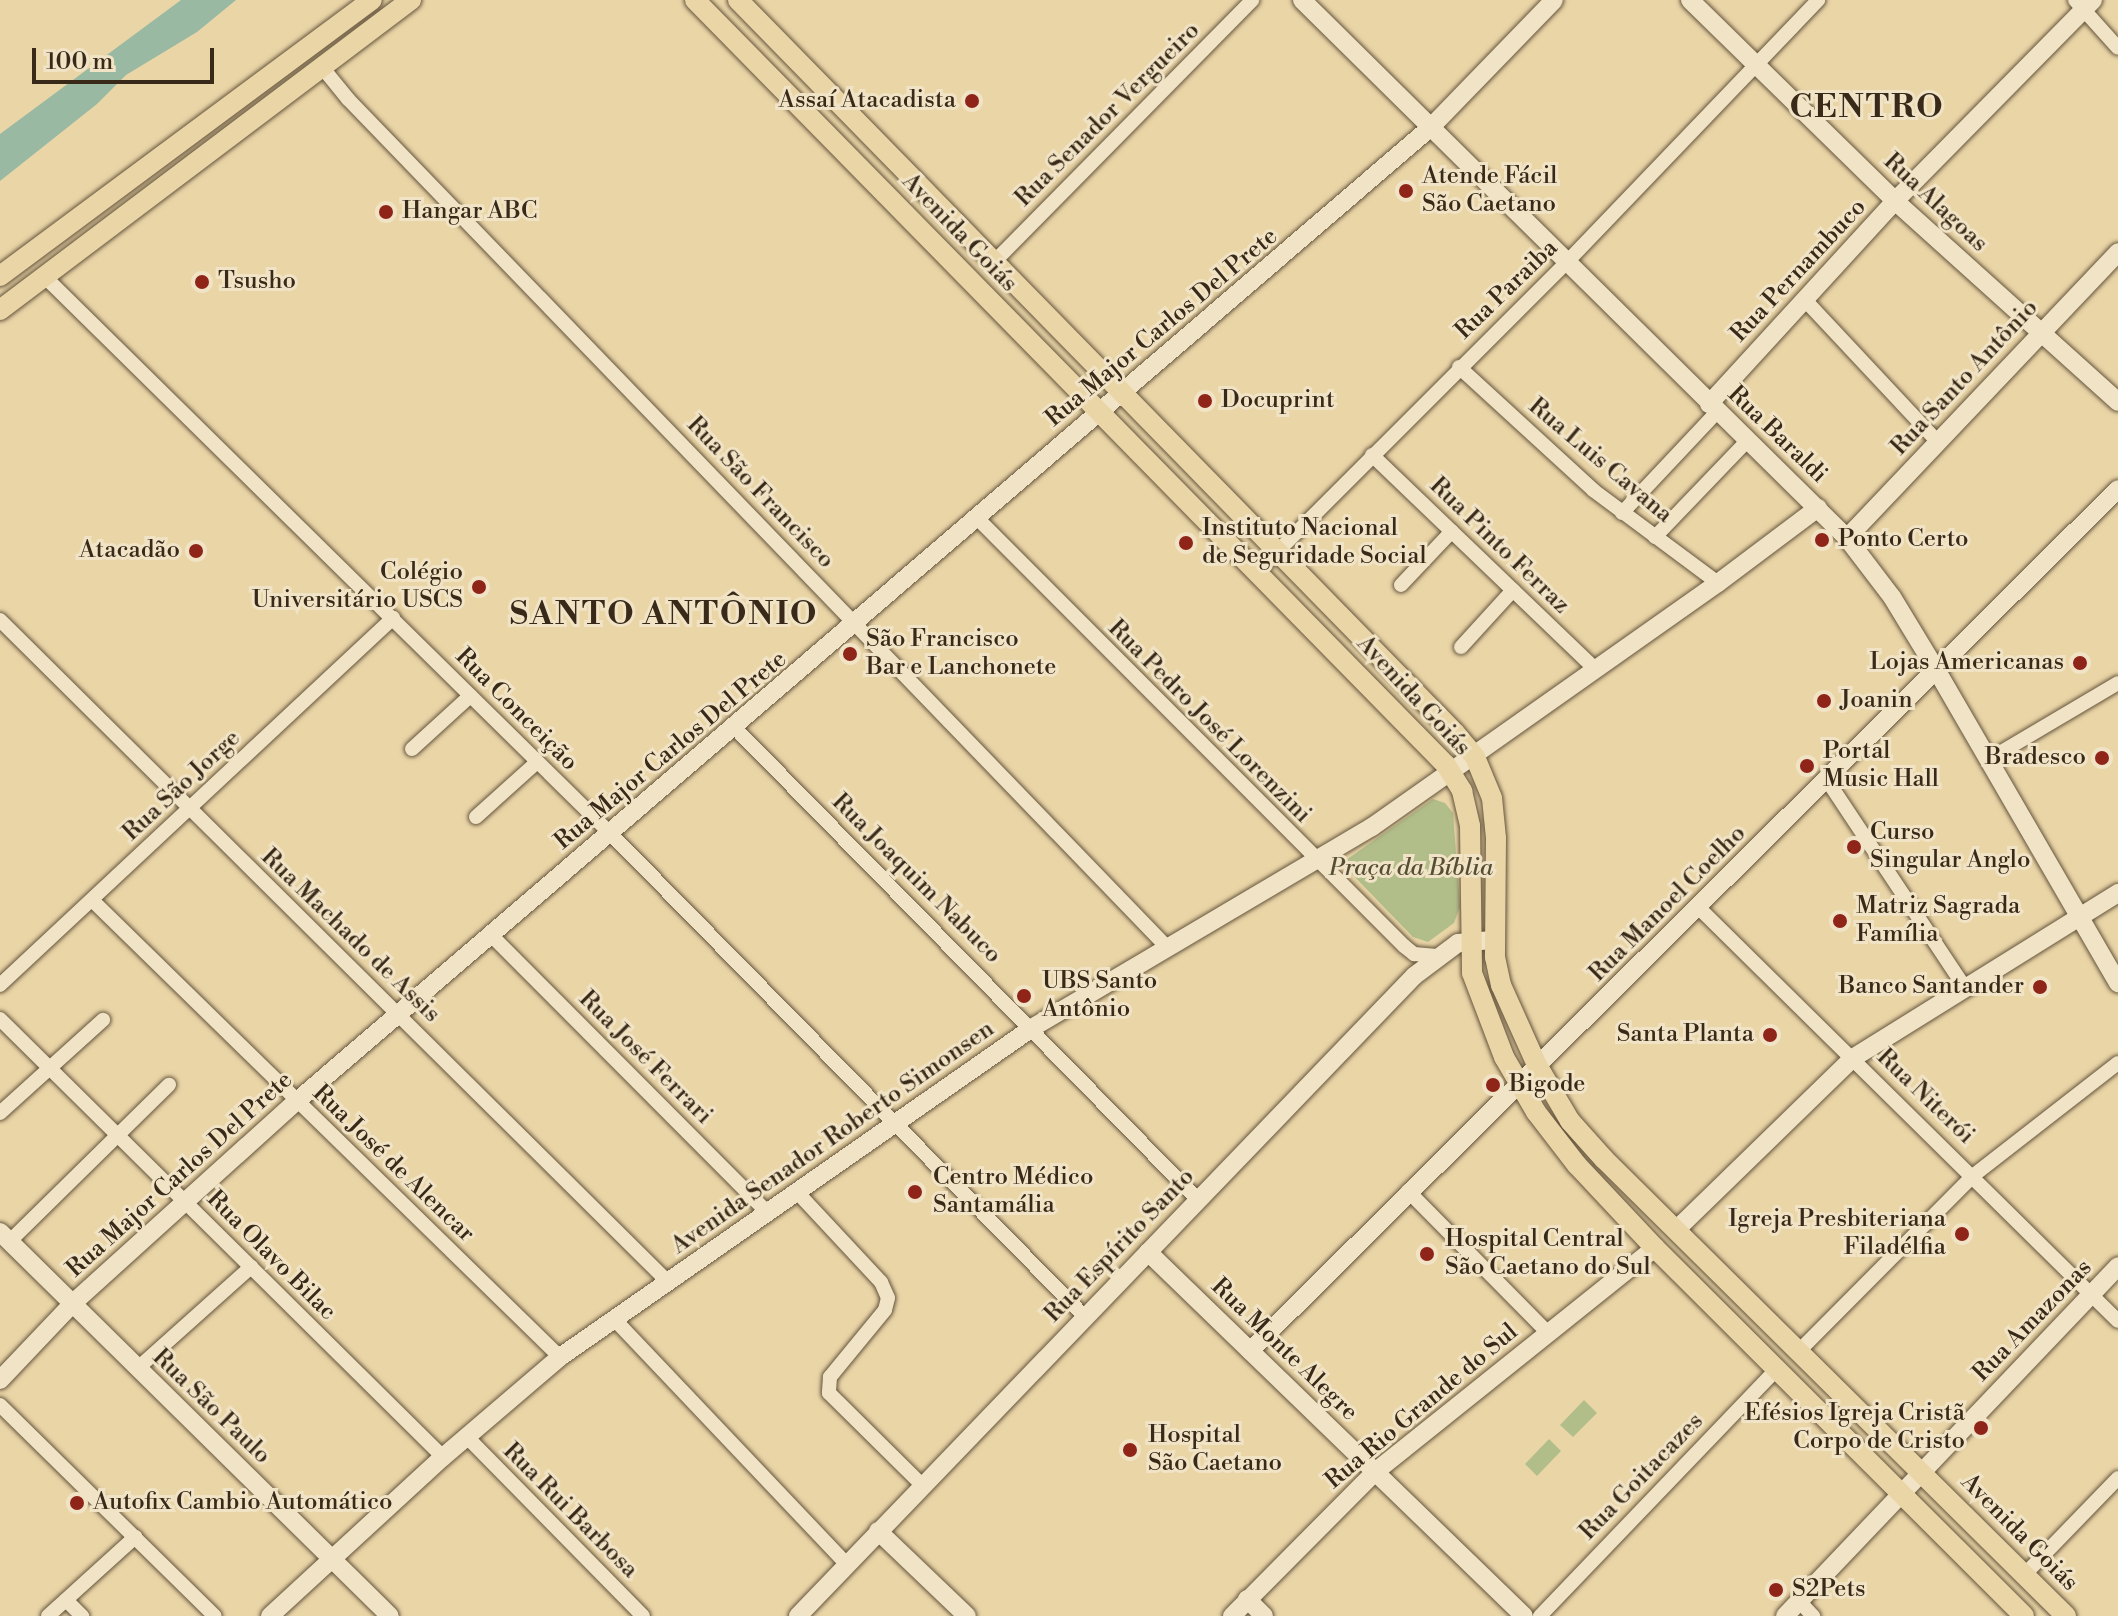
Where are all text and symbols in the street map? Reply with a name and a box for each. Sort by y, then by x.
street label: Rua Senador Vergueiro [1010,17,1206,213]
scale bar [36,32,218,82]
text: 100 m [46,47,113,77]
place label: Assaí Atacadista [778,87,956,115]
district label: CENTRO [1789,88,1945,126]
marker: Assaí Atacadista [963,92,981,110]
street label: Rua Alagoas [1877,148,1993,258]
place label: Atende Fácil São Caetano [1422,163,1557,219]
street label: Avenida Goiás [895,168,1023,298]
marker: Atende Fácil São Caetano [1397,182,1415,200]
street label: Rua Pernambuco [1725,193,1873,349]
place label: Hangar ABC [402,198,537,226]
marker: Hangar ABC [377,203,395,221]
street label: Rua Major Carlos Del Prete [1040,223,1284,433]
street label: Rua Paraiba [1450,234,1564,346]
place label: Tsusho [218,268,296,296]
marker: Tsusho [193,273,211,291]
street label: Rua Santo Antônio [1885,294,2045,462]
street label: Rua Baraldi [1721,380,1833,490]
place label: Docuprint [1221,387,1334,415]
marker: Docuprint [1196,392,1214,410]
street label: Rua Luis Cavana [1522,392,1678,530]
street label: Rua São Francisco [680,411,840,575]
street label: Rua Pinto Ferraz [1423,472,1575,620]
place label: Instituto Nacional de Seguridade Social [1202,515,1426,571]
place label: Ponto Certo [1838,526,1969,554]
marker: Ponto Certo [1813,531,1831,549]
marker: Instituto Nacional de Seguridade Social [1177,534,1195,552]
place label: Atacadão [79,537,180,565]
marker: Atacadão [187,542,205,560]
place label: Colégio Universitário USCS [252,559,463,615]
marker: Colégio Universitário USCS [470,578,488,596]
district label: SANTO ANTÔNIO [510,595,818,633]
street label: Rua Pedro José Lorenzini [1101,614,1317,830]
place label: São Francisco Bar e Lanchonete [866,626,1056,682]
street label: Avenida Goiás [1350,630,1476,762]
street label: Rua Conceição [449,643,583,777]
marker: São Francisco Bar e Lanchonete [841,645,859,663]
street label: Rua Major Carlos Del Prete [549,646,793,856]
place label: Lojas Americanas [1870,649,2064,677]
marker: Lojas Americanas [2071,654,2089,672]
place label: Joanin [1840,687,1912,715]
marker: Joanin [1815,692,1833,710]
street label: Rua São Jorge [117,724,247,848]
place label: Portal Music Hall [1823,738,1939,794]
place label: Bradesco [1985,744,2086,772]
marker: Bradesco [2093,749,2111,767]
marker: Portal Music Hall [1798,757,1816,775]
street label: Rua Joaquim Nabuco [825,788,1007,970]
place label: Curso Singular Anglo [1870,819,2030,875]
street label: Rua Manoel Coelho [1584,820,1752,988]
marker: Curso Singular Anglo [1845,838,1863,856]
street label: Rua Machado de Assis [254,843,446,1029]
park label: Praça da Bíblia [1329,855,1493,883]
place label: Matriz Sagrada Família [1856,893,2020,949]
marker: Matriz Sagrada Família [1831,912,1849,930]
place label: UBS Santo Antônio [1042,968,1157,1024]
place label: Banco Santander [1838,973,2024,1001]
marker: Banco Santander [2031,978,2049,996]
street label: Rua José Ferrari [572,985,718,1131]
marker: UBS Santo Antônio [1013,985,1035,1007]
street label: Avenida Senador Roberto Simonsen [666,1015,1000,1261]
place label: Santa Planta [1617,1021,1754,1049]
marker: Santa Planta [1761,1026,1779,1044]
street label: Rua Niterói [1870,1043,1980,1151]
street label: Rua Major Carlos Del Prete [61,1066,299,1284]
place label: Bigode [1509,1071,1585,1099]
marker: Bigode [1484,1076,1502,1094]
street label: Rua José de Alencar [306,1079,480,1249]
street label: Rua Espírito Santo [1039,1163,1201,1329]
place label: Centro Médico Santamália [933,1164,1093,1220]
marker: Centro Médico Santamália [904,1181,926,1203]
street label: Rua Olavo Bilac [200,1185,342,1327]
place label: Igreja Presbiteriana Filadélfia [1728,1206,1946,1262]
marker: Igreja Presbiteriana Filadélfia [1953,1225,1971,1243]
place label: Hospital Central São Caetano do Sul [1445,1226,1650,1282]
marker: Hospital Central São Caetano do Sul [1416,1243,1438,1265]
street label: Rua Amazonas [1967,1254,2099,1388]
street label: Rua Monte Alegre [1205,1273,1363,1427]
street label: Rua Rio Grande do Sul [1320,1318,1524,1496]
street label: Rua São Paulo [146,1343,276,1471]
place label: Efésios Igreja Cristã Corpo de Cristo [1744,1400,1965,1456]
street label: Rua Goitacazes [1574,1407,1710,1547]
marker: Efésios Igreja Cristã Corpo de Cristo [1972,1419,1990,1437]
place label: Hospital São Caetano [1148,1422,1282,1478]
street label: Rua Rui Barbosa [496,1437,644,1585]
marker: Hospital São Caetano [1119,1439,1141,1461]
street label: Avenida Goiás [1954,1468,2084,1598]
place label: Autofix Cambio Automático [93,1489,393,1517]
marker: Autofix Cambio Automático [68,1494,86,1512]
place label: S2Pets [1792,1576,1865,1604]
marker: S2Pets [1767,1581,1785,1599]

